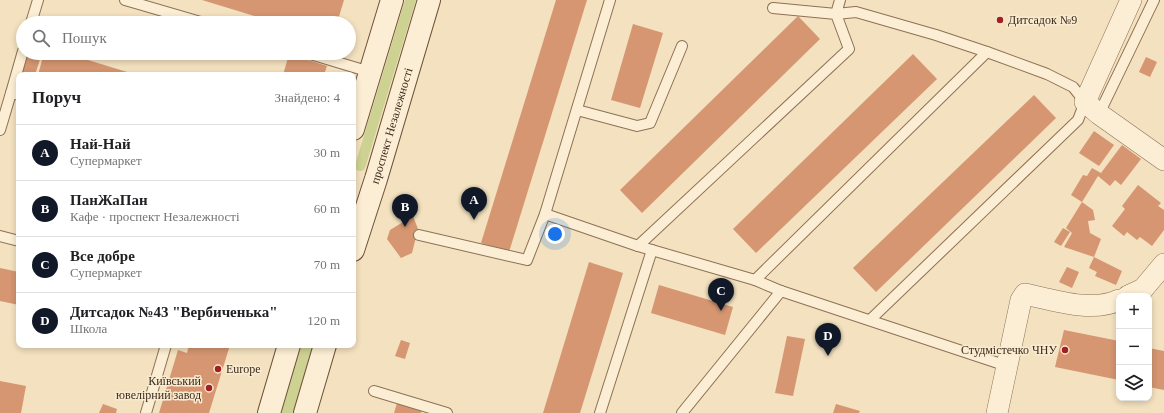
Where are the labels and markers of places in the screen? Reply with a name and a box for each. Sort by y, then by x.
place label: Дитсадок №9 [1008,13,1077,27]
marker: Дитсадок №9 [995,15,1005,25]
pin: A [461,187,487,220]
pin: B [392,194,418,227]
pin: C [708,278,734,311]
pin: D [815,323,841,356]
place label: Студмістечко ЧНУ [961,343,1057,357]
marker: Студмістечко ЧНУ [1060,345,1070,355]
place label: Europe [226,362,261,376]
marker: Europe [213,364,223,374]
place label: Київський ювелірний завод [116,374,202,402]
marker: Київський ювелірний завод [204,383,214,393]

